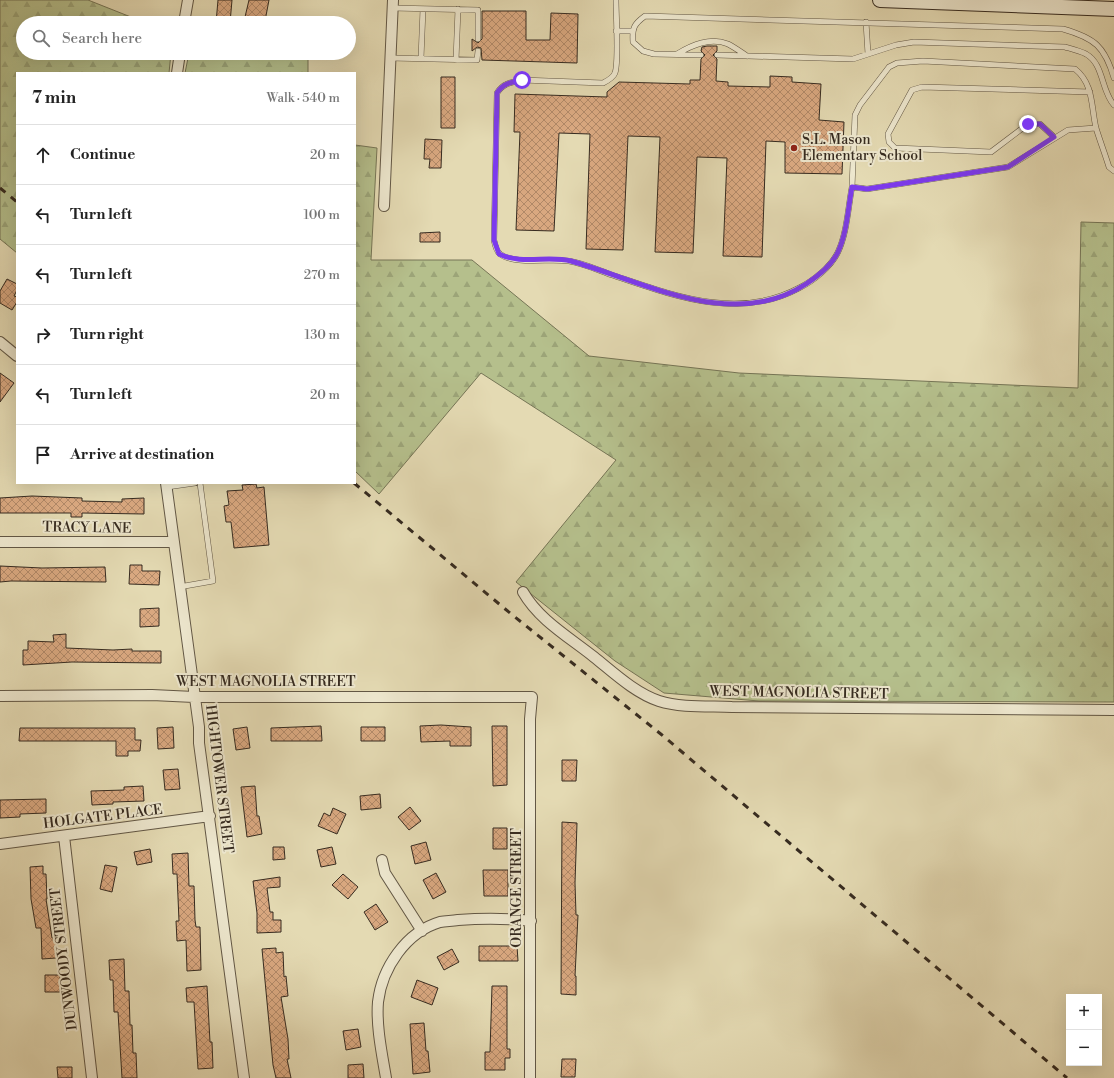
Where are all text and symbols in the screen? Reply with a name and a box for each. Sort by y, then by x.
search box [16,16,356,60]
icon: search [30,27,52,49]
text: Search here [62,29,142,48]
route start [513,71,531,89]
text: 7 min [32,87,76,109]
text: Walk · 540 m [266,90,340,106]
route end [1019,115,1037,133]
place label: S.L. Mason Elementary School [802,131,922,165]
marker: S.L. Mason Elementary School [789,143,799,153]
icon: ahead [32,144,54,166]
text: Continue [70,145,135,164]
text: 20 m [310,147,340,163]
icon: left [32,204,54,226]
text: Turn left [70,205,132,224]
text: 100 m [304,207,340,223]
icon: left [32,264,54,286]
text: Turn left [70,265,132,284]
text: 270 m [304,267,340,283]
icon: right [32,324,54,346]
text: Turn right [70,325,144,344]
text: 130 m [305,327,340,343]
icon: left [32,384,54,406]
text: Turn left [70,385,132,404]
text: 20 m [310,387,340,403]
icon: arrive [32,444,54,466]
text: Arrive at destination [70,445,214,464]
street label: TRACY LANE [42,518,132,538]
street label: WEST MAGNOLIA STREET [175,673,356,691]
street label: WEST MAGNOLIA STREET [708,682,889,704]
street label: HIGHTOWER STREET [201,704,237,854]
street label: HOLGATE PLACE [42,801,164,833]
street label: ORANGE STREET [508,828,526,948]
street label: DUNWOODY STREET [46,886,82,1031]
map controls [1066,994,1102,1066]
button: + [1066,994,1102,1030]
button: − [1066,1030,1102,1066]

